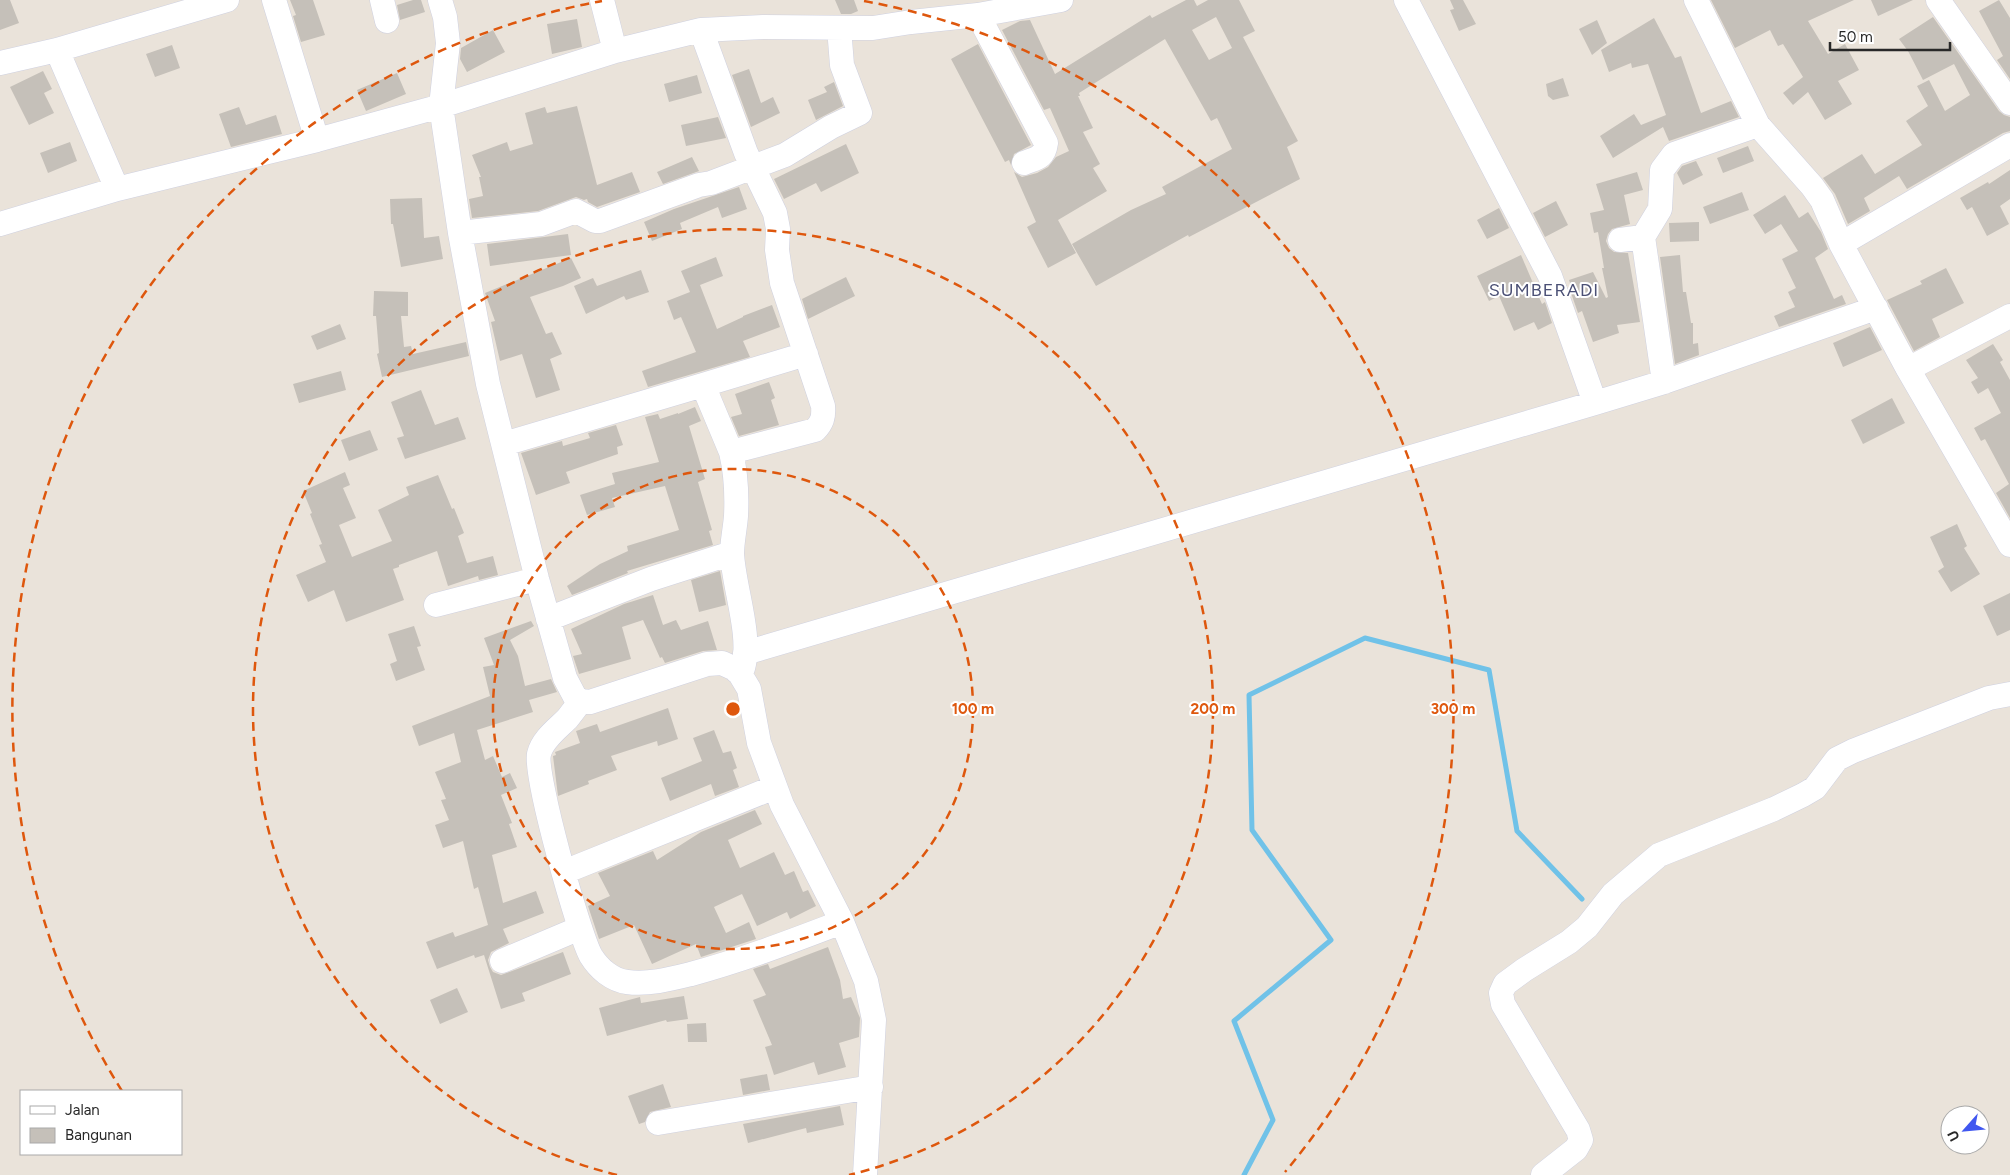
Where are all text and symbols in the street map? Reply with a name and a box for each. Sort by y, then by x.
scale bar [1830,20,1950,52]
text: 50 m [1838,28,1873,46]
district label: SUMBERADI [1489,279,1599,301]
centre of rings [724,700,742,718]
text: 100 m [952,700,994,718]
text: 200 m [1191,700,1235,718]
text: 300 m [1431,700,1475,718]
legend [20,1090,182,1155]
text: Jalan [65,1101,100,1119]
north arrow [1940,1105,1990,1155]
text: Bangunan [65,1126,132,1144]
text: U [1944,1127,1964,1144]

